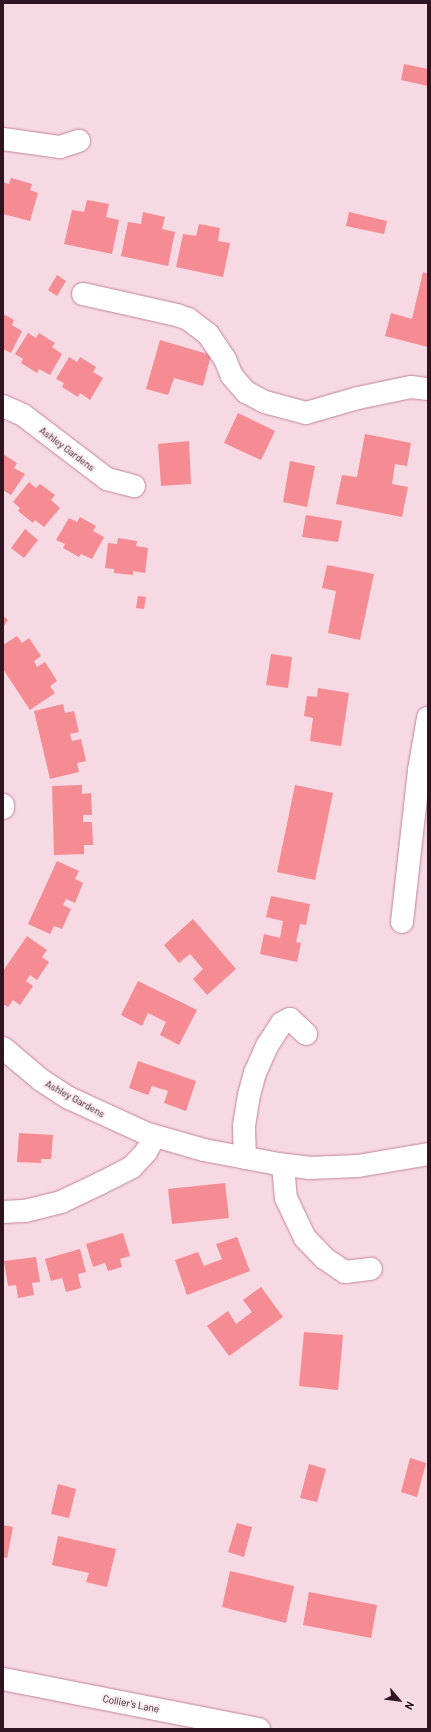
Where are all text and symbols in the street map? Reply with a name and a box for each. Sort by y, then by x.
street label: Ashley Gardens [37,424,97,474]
street label: Ashley Gardens [43,1078,107,1120]
north arrow [379,1680,419,1720]
street label: Collier's Lane [102,1693,160,1715]
text: N [403,1700,417,1712]

